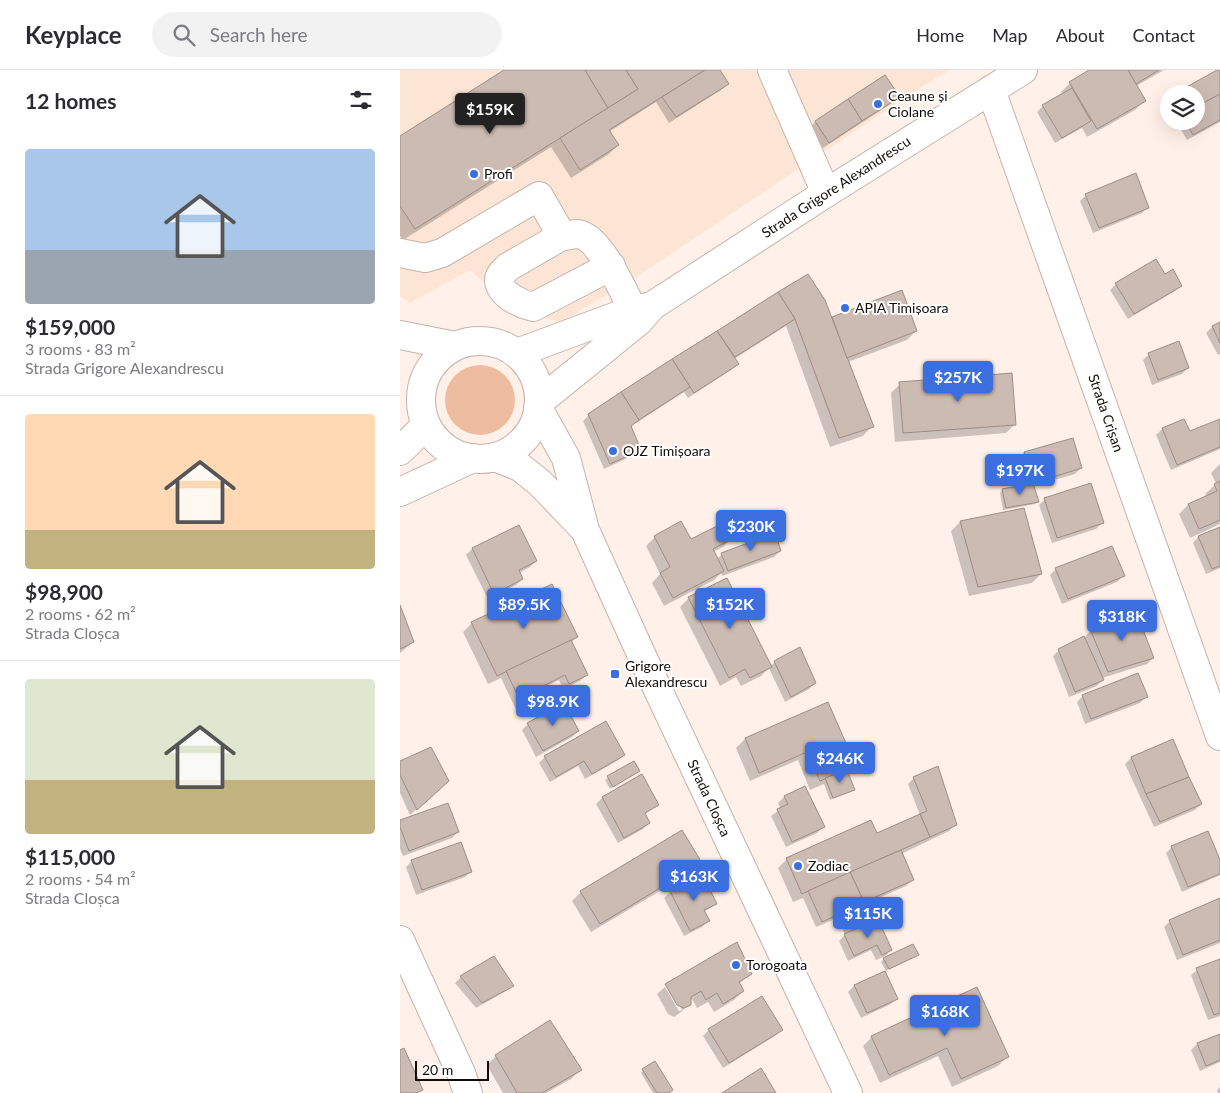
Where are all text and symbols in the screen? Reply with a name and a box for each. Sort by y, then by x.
search box [152,12,502,57]
text: Keyplace [25,20,122,49]
icon: search [170,21,198,49]
text: Search here [210,23,308,46]
text: Home [916,24,964,46]
text: Map [992,24,1028,46]
text: About [1056,24,1105,46]
text: Contact [1133,24,1195,46]
map controls [1160,85,1205,130]
button: layers [1160,85,1205,130]
icon: filters [347,86,375,114]
place label: Ceaune și Ciolane [888,87,948,120]
text: 12 homes [25,88,116,113]
pin: $159K [455,92,525,135]
marker: Ceaune și Ciolane [872,98,884,110]
text: $159K [466,99,514,118]
street label: Strada Grigore Alexandrescu [758,132,913,241]
place label: Profi [484,165,513,182]
marker: Profi [468,168,480,180]
icon: home [155,181,245,271]
place label: APIA Timișoara [855,299,948,316]
marker: APIA Timișoara [839,302,851,314]
text: $159,000 [25,314,115,339]
text: 3 rooms · 83 m² [25,339,136,358]
text: Strada Grigore Alexandrescu [25,358,224,377]
pin: $257K [923,360,993,403]
text: $257K [934,367,982,386]
street label: Strada Crișan [1085,372,1128,454]
place label: OJZ Timișoara [623,442,711,459]
marker: OJZ Timișoara [607,445,619,457]
icon: home [155,447,245,537]
pin: $197K [985,454,1055,496]
text: $197K [996,460,1044,479]
pin: $230K [716,510,786,552]
text: $230K [727,516,775,535]
text: $98,900 [25,579,103,604]
pin: $89.5K [483,588,565,630]
pin: $152K [695,588,765,630]
text: $89.5K [498,594,550,613]
text: $152K [706,594,754,613]
pin: $318K [1087,600,1157,642]
text: 2 rooms · 62 m² [25,604,136,623]
text: $318K [1098,606,1146,625]
text: Strada Cloșca [25,623,120,642]
place label: Grigore Alexandrescu [625,657,707,690]
marker: Grigore Alexandrescu [609,668,621,680]
pin: $98.9K [512,684,594,727]
text: $98.9K [527,691,579,710]
icon: home [155,712,245,802]
pin: $246K [805,742,875,784]
text: $246K [816,748,864,767]
street label: Strada Cloșca [684,757,735,839]
text: $115,000 [25,844,115,869]
place label: Zodiac [808,857,849,874]
pin: $163K [659,860,729,902]
marker: Zodiac [792,860,804,872]
text: $163K [670,866,718,885]
text: 2 rooms · 54 m² [25,869,136,888]
text: Strada Cloșca [25,888,120,907]
pin: $115K [833,896,903,939]
text: $115K [844,903,892,922]
place label: Torogoata [746,956,807,973]
marker: Torogoata [730,959,742,971]
pin: $168K [910,994,980,1037]
text: $168K [921,1001,969,1020]
scale bar [415,1058,489,1081]
text: 20 m [422,1061,453,1078]

